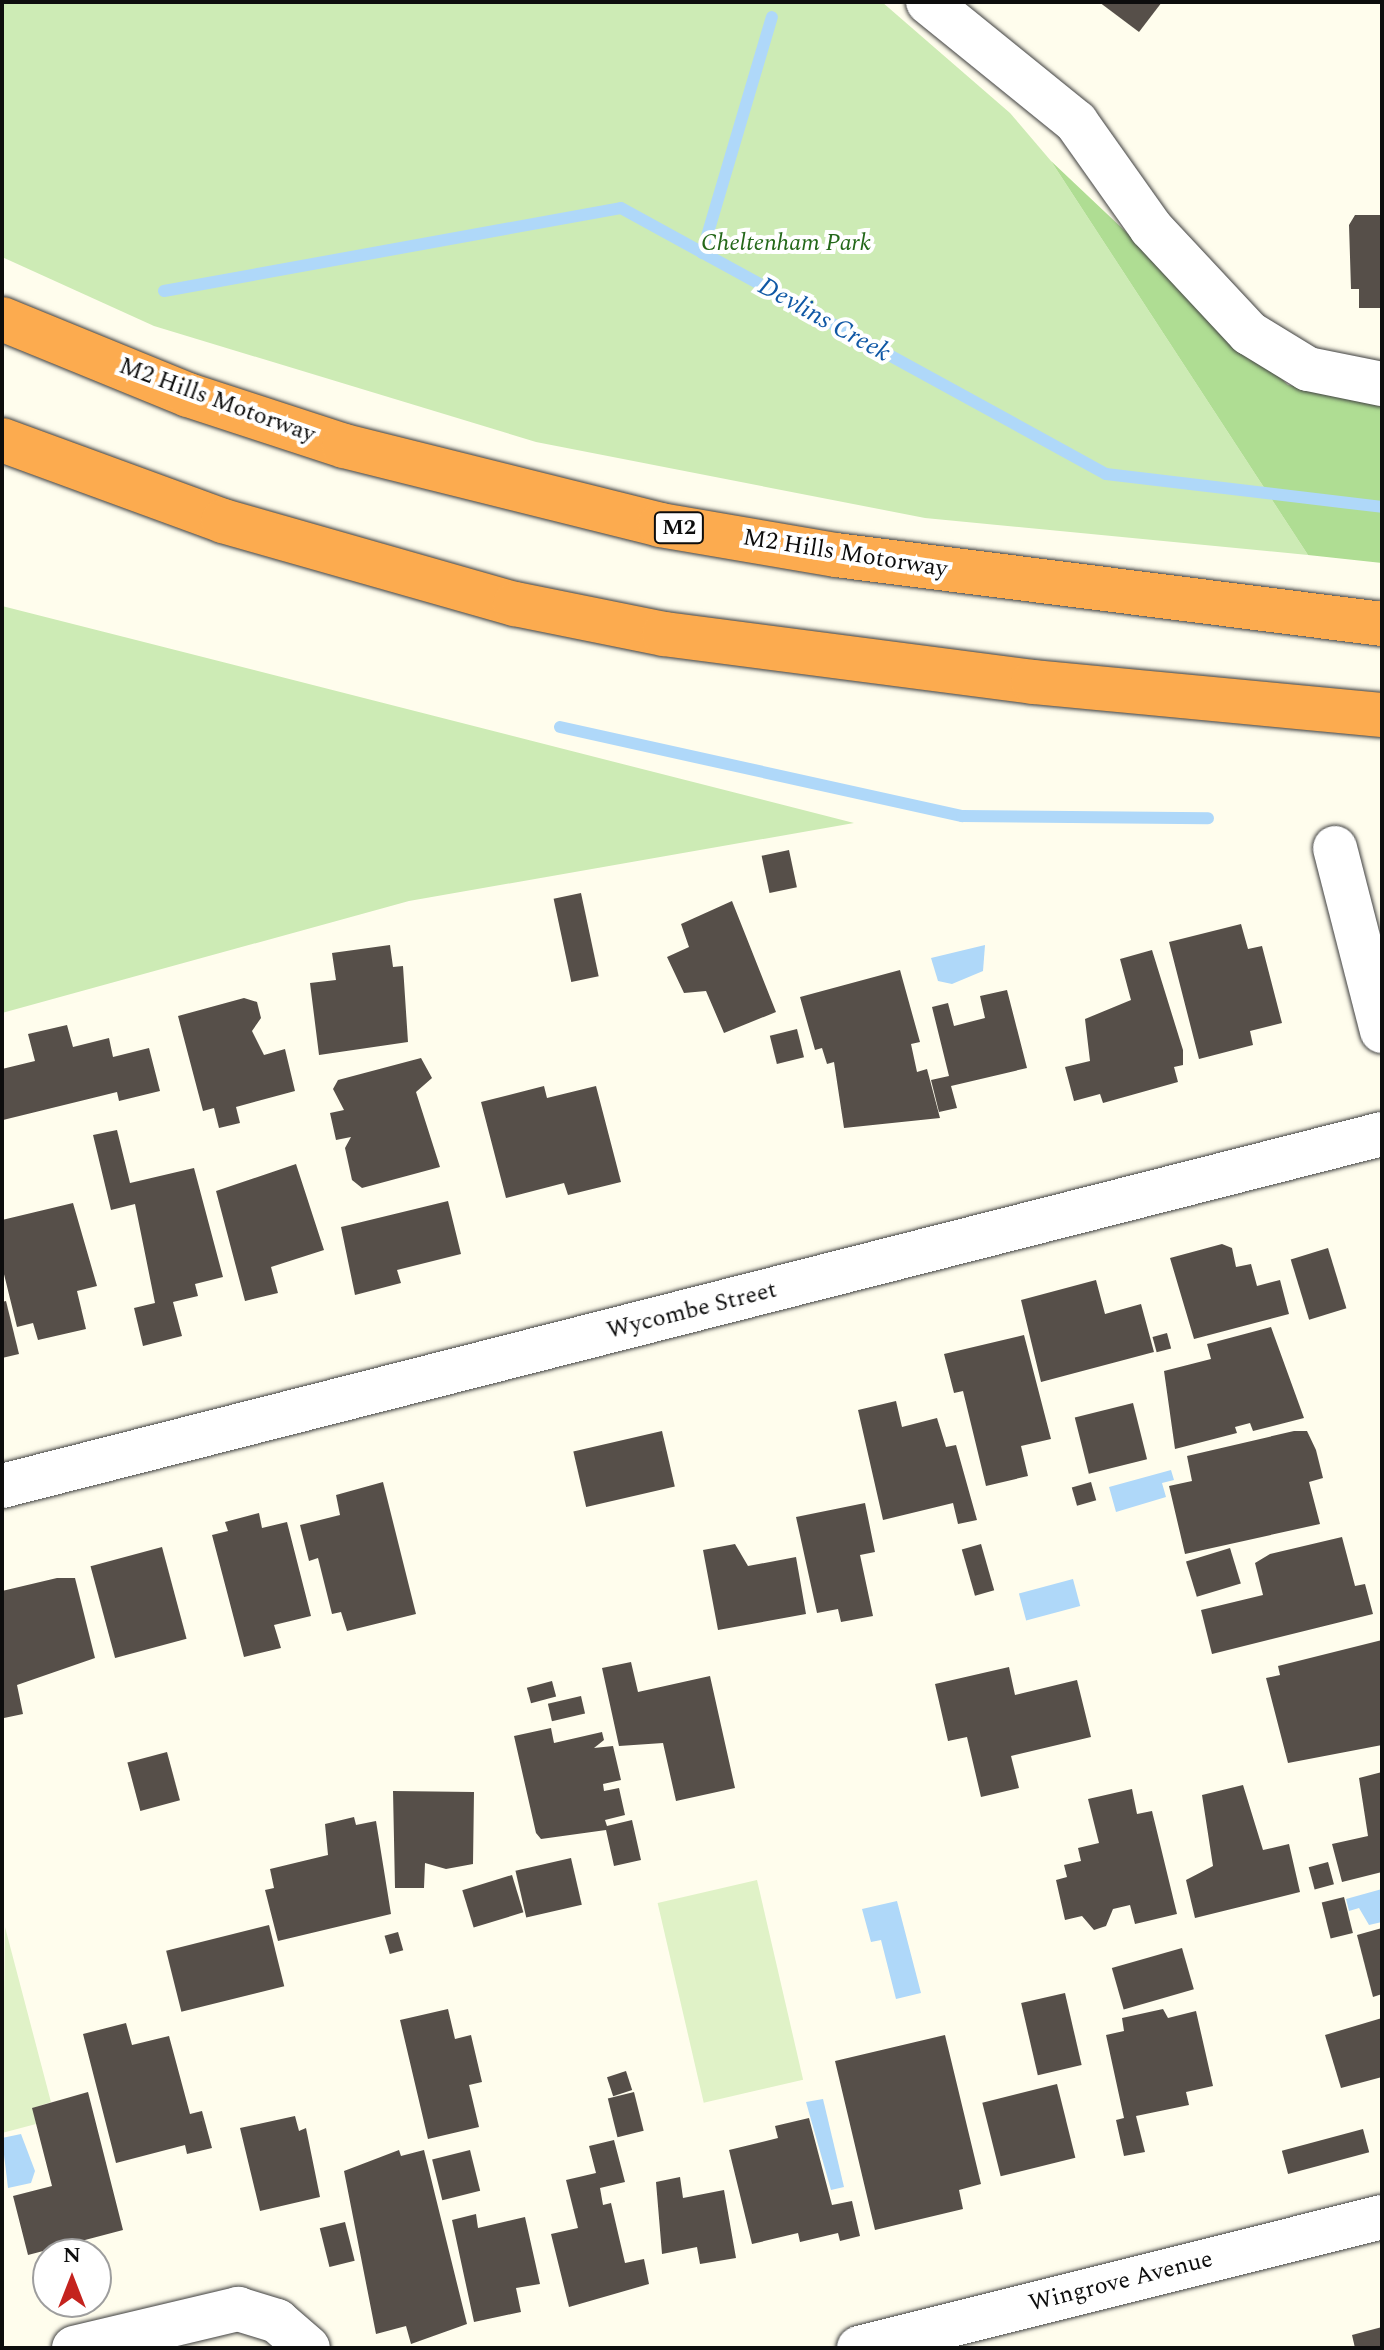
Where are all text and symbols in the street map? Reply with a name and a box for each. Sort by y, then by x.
park label: Cheltenham Park [701,230,871,258]
water label: Devlins Creek [752,271,896,369]
street label: M2 Hills Motorway [115,352,319,450]
road number: M2 [653,510,705,546]
street label: M2 Hills Motorway [741,524,949,584]
street label: Wycombe Street [604,1276,780,1346]
north arrow [32,2238,112,2318]
text: N [63,2239,81,2272]
street label: Wingrove Avenue [1026,2245,1216,2319]

